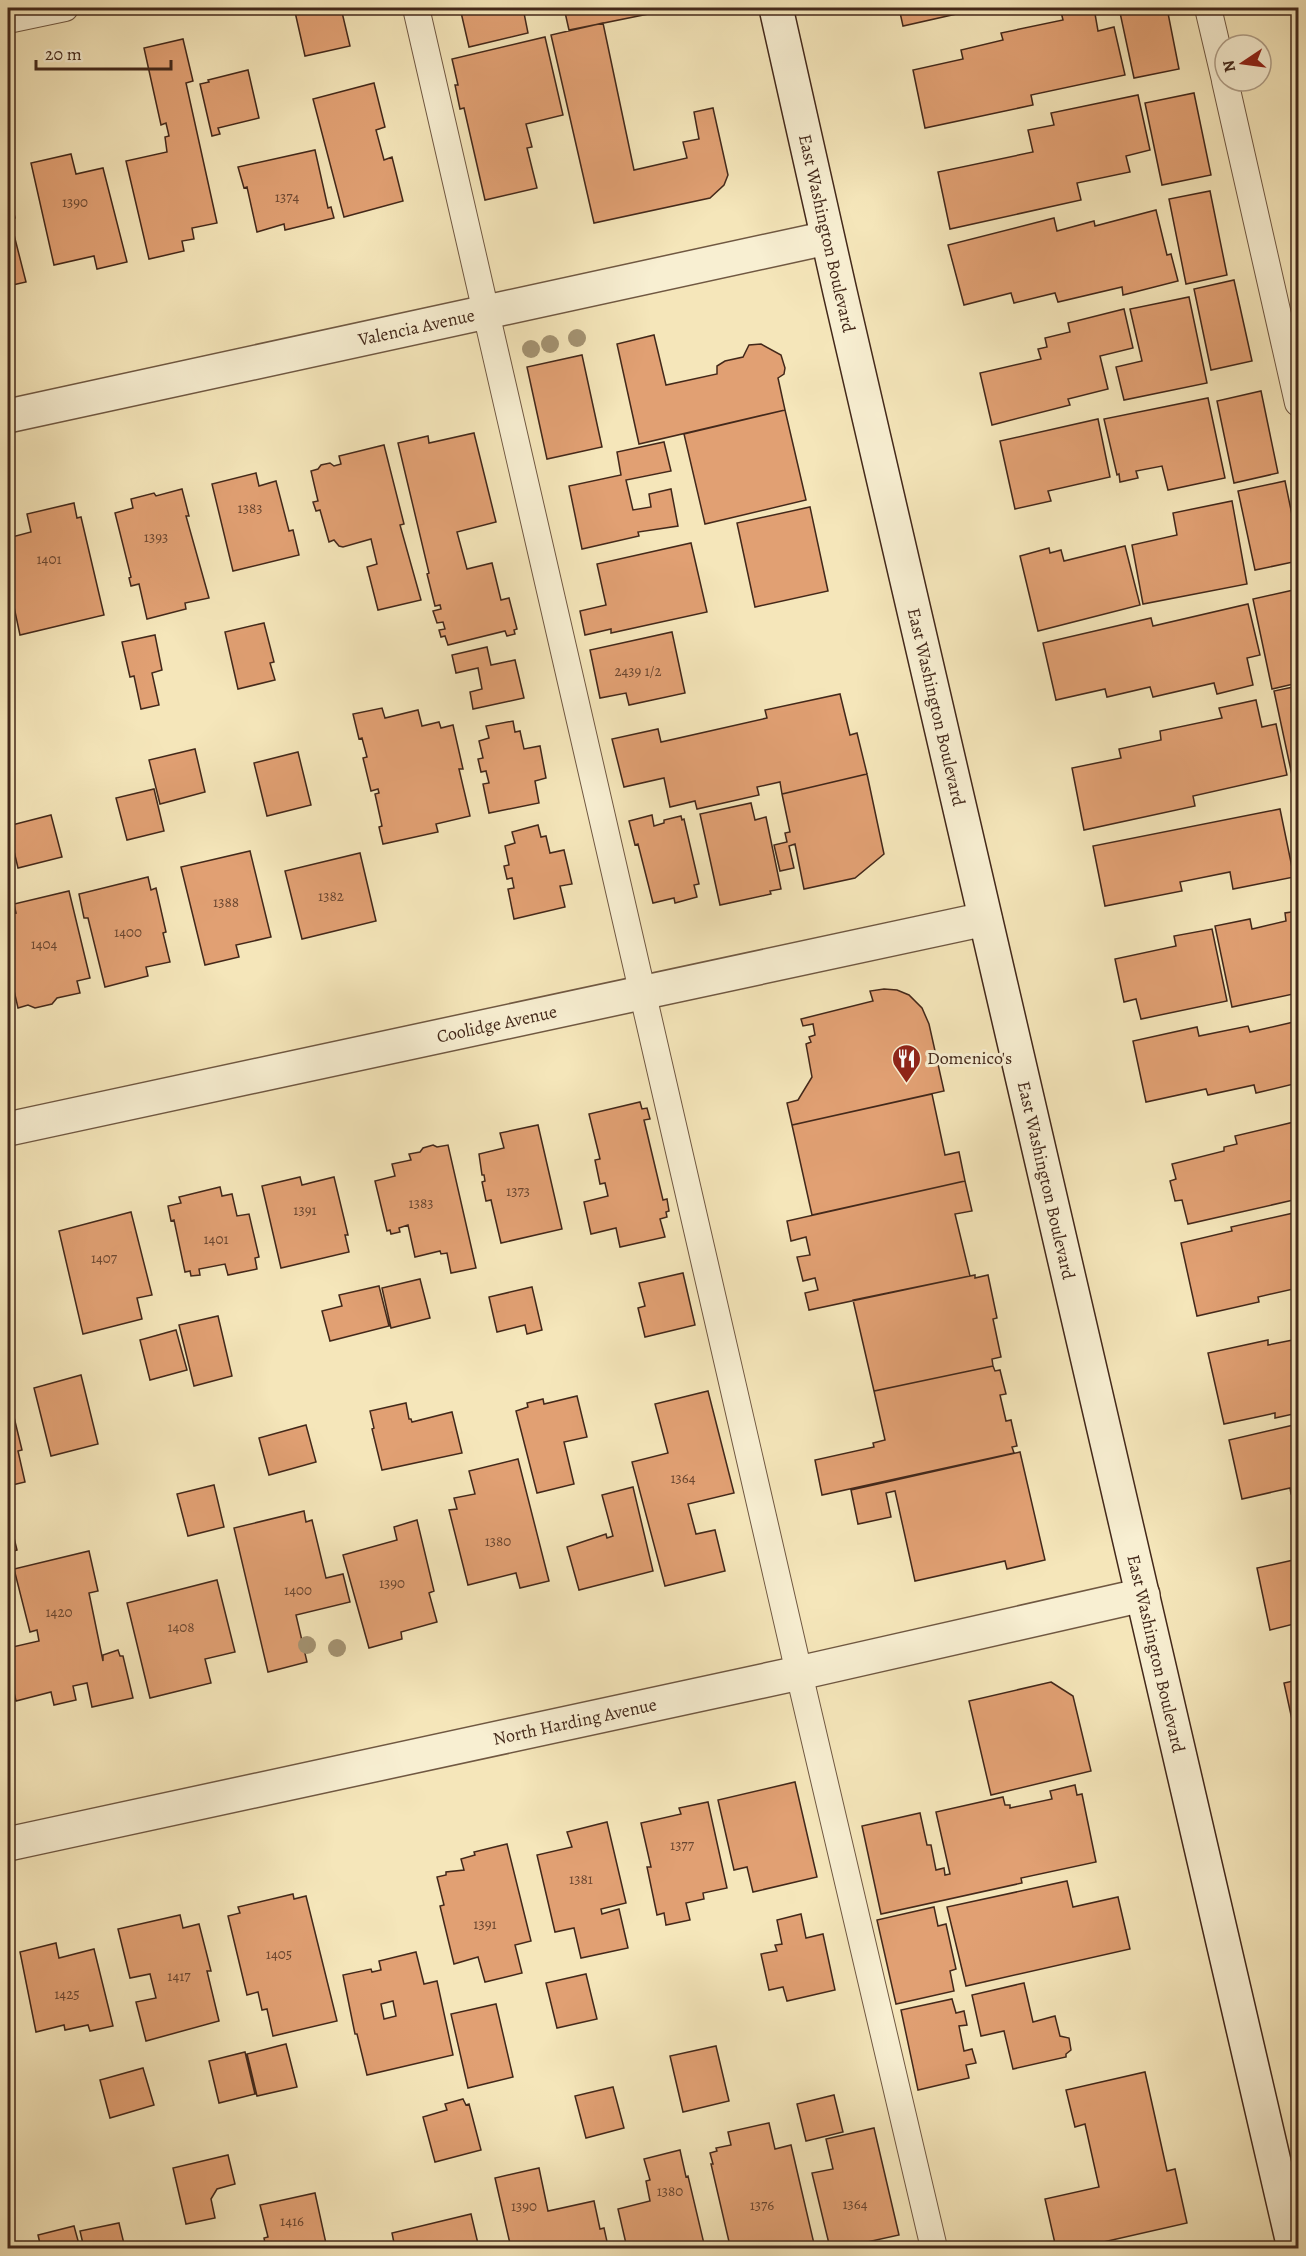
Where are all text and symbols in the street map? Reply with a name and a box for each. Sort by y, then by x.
scale bar [36,33,171,71]
north arrow [1213,33,1273,93]
text: 20 m [45,42,82,66]
text: N [1217,58,1241,74]
street label: East Washington Boulevard [793,132,861,335]
house number: 1374 [275,187,299,207]
house number: 1390 [62,192,88,212]
street label: Valencia Avenue [355,303,477,352]
house number: 1383 [238,498,262,518]
house number: 1393 [144,527,168,547]
house number: 1401 [36,549,62,569]
street label: East Washington Boulevard [902,605,971,809]
house number: 2439 1/2 [614,661,662,681]
house number: 1382 [318,886,344,906]
house number: 1388 [213,892,239,912]
house number: 1400 [114,922,142,942]
house number: 1404 [31,934,58,954]
street label: Coolidge Avenue [434,999,559,1049]
restaurant icon: Domenico's [890,1042,922,1084]
place label: Domenico's [927,1046,1012,1070]
street label: East Washington Boulevard [1012,1079,1081,1282]
house number: 1373 [506,1181,530,1201]
house number: 1383 [409,1193,433,1213]
house number: 1391 [293,1200,317,1220]
house number: 1401 [203,1229,229,1249]
house number: 1407 [91,1248,118,1268]
house number: 1364 [670,1468,696,1488]
house number: 1380 [485,1531,511,1551]
street label: East Washington Boulevard [1121,1552,1191,1755]
house number: 1390 [379,1573,405,1593]
house number: 1400 [284,1580,312,1600]
house number: 1420 [45,1602,73,1622]
house number: 1408 [167,1617,195,1637]
street label: North Harding Avenue [491,1692,659,1751]
house number: 1377 [670,1835,695,1855]
house number: 1381 [569,1869,593,1889]
house number: 1391 [473,1914,497,1934]
house number: 1405 [266,1944,292,1964]
house number: 1417 [167,1966,191,1986]
house number: 1425 [54,1984,80,2004]
house number: 1380 [657,2181,683,2201]
house number: 1364 [842,2194,868,2214]
house number: 1376 [750,2195,774,2215]
house number: 1390 [511,2196,537,2216]
house number: 1416 [280,2211,304,2231]

